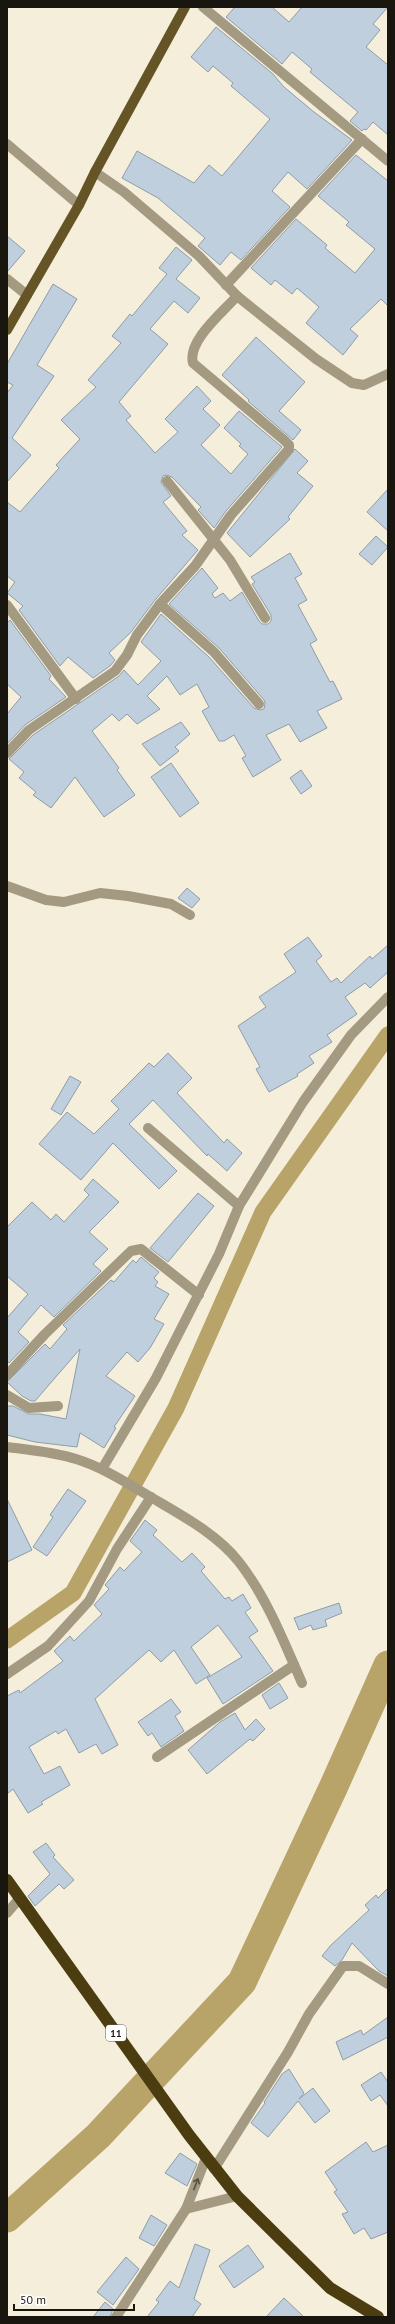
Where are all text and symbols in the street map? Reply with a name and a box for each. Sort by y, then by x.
road number: 11 [106,2025,126,2041]
one-way arrow [193,2178,201,2190]
scale bar [14,2286,134,2312]
text: 50 m [20,2292,46,2307]

